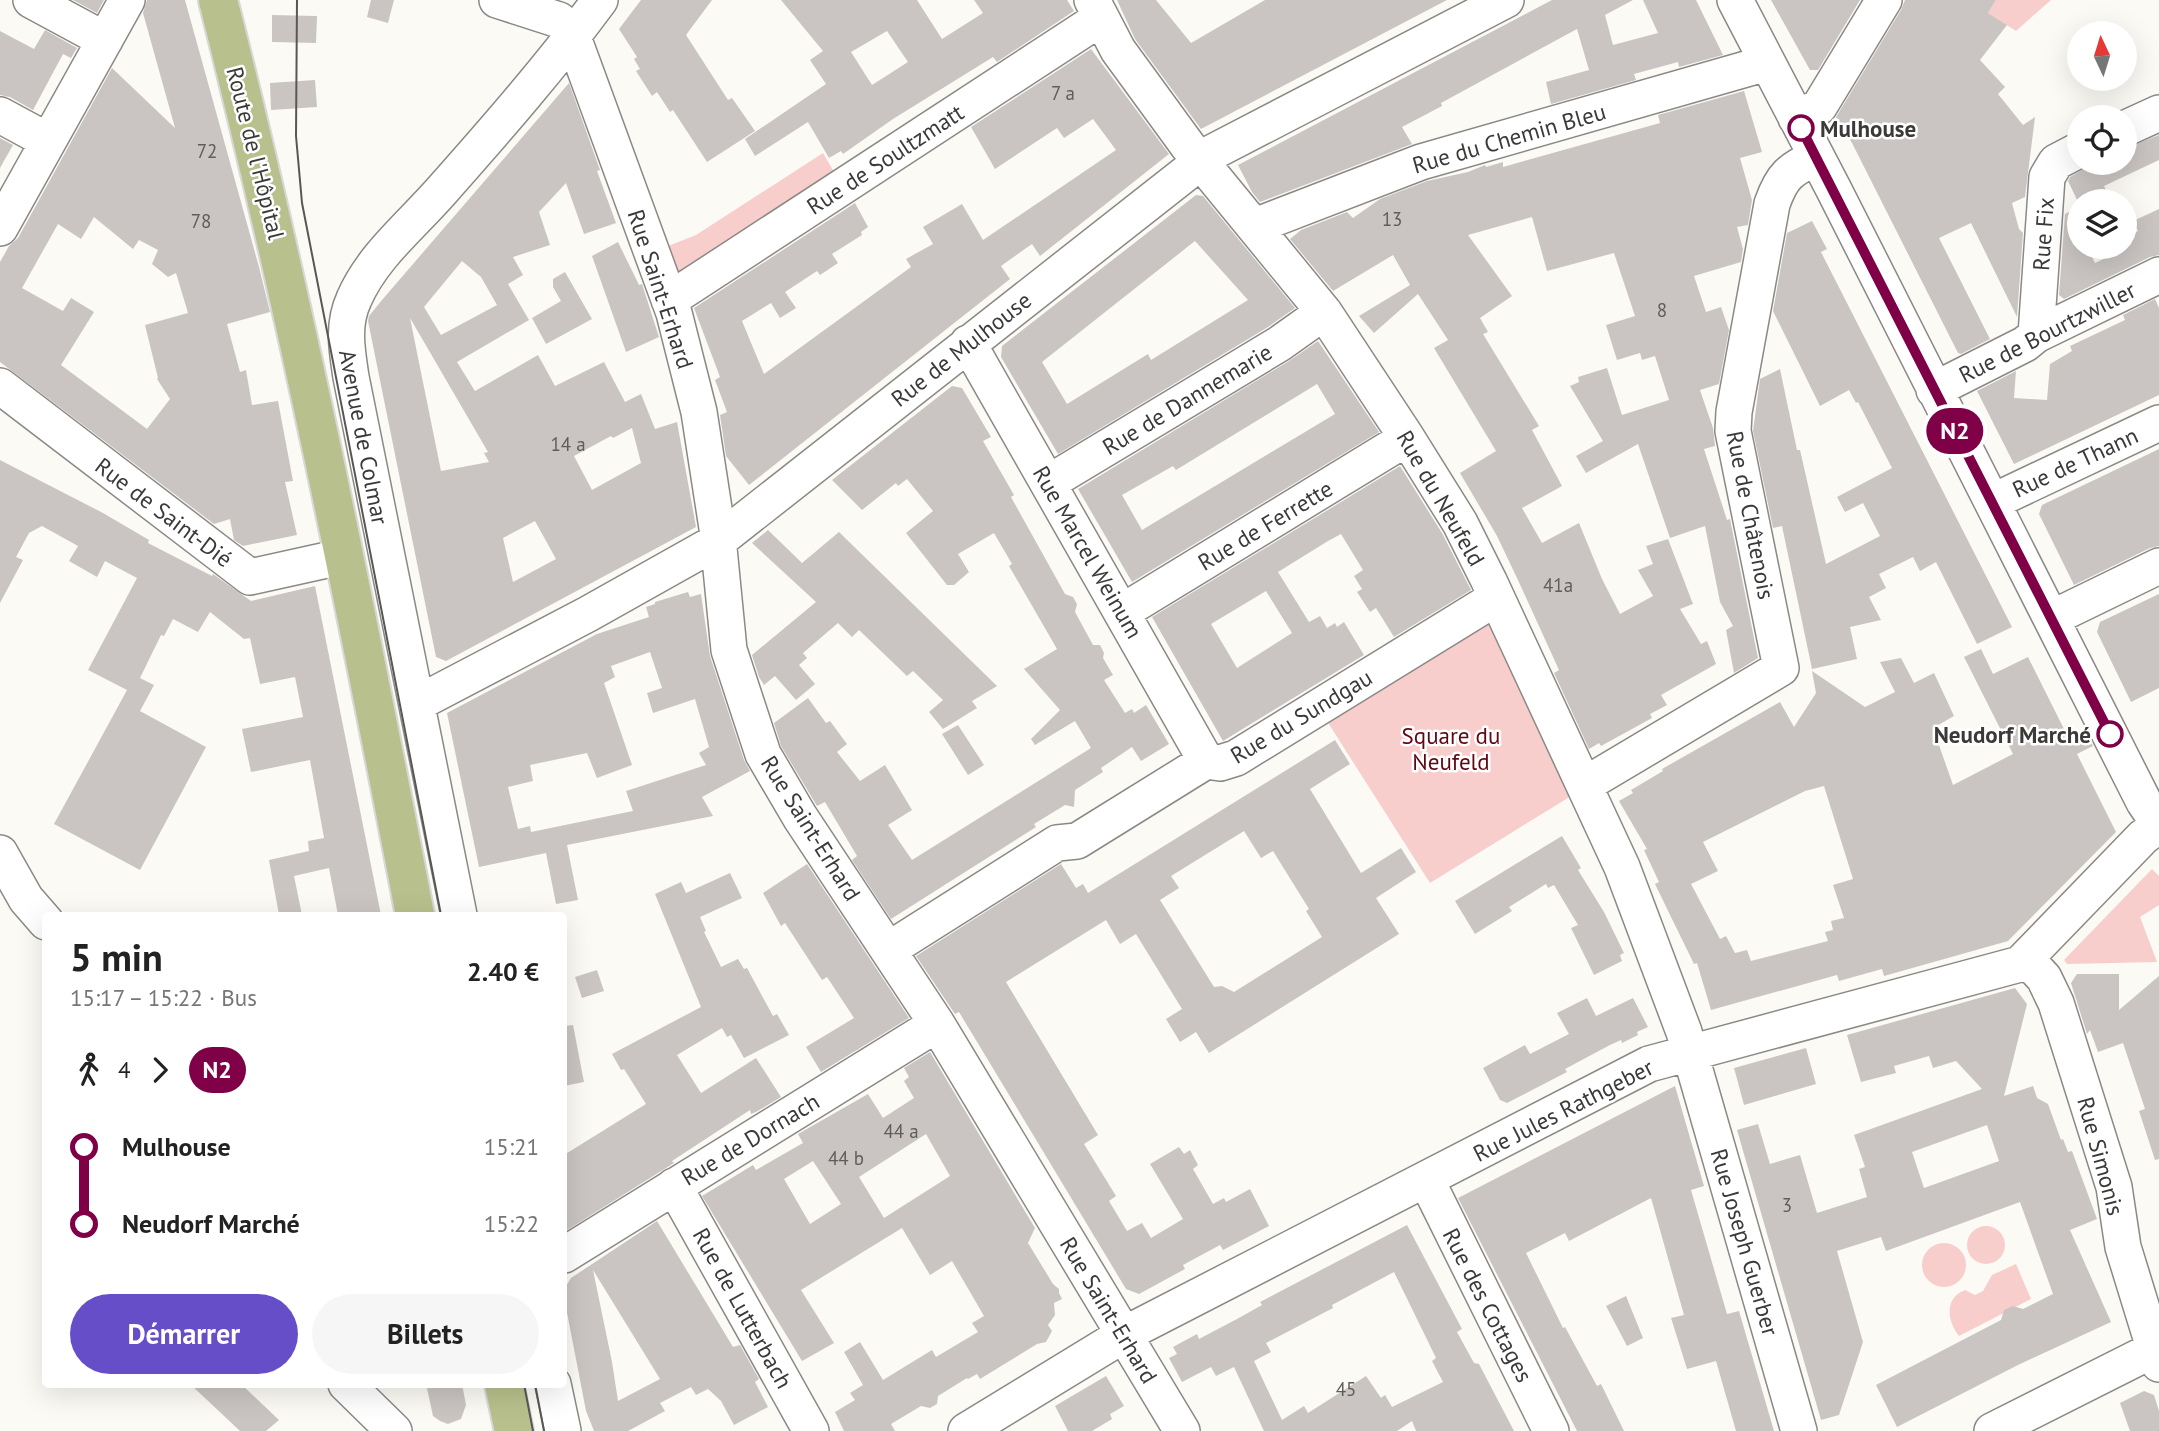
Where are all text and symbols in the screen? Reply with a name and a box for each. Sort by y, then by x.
north arrow [2067,21,2137,91]
map controls [2067,21,2137,259]
street label: Route de l'Hôpital [221,64,292,243]
house number: 7 a [1051,81,1075,105]
street label: Rue de Soultzmatt [801,97,969,221]
street label: Rue du Chemin Bleu [1409,97,1609,179]
button: locate [2067,105,2137,175]
place label: Mulhouse [1820,114,1916,143]
marker: Mulhouse [1788,115,1814,141]
house number: 72 [197,139,217,163]
button: layers [2067,189,2137,259]
street label: Rue Fix [2026,196,2060,272]
street label: Rue Saint-Erhard [622,206,700,372]
house number: 13 [1382,207,1402,231]
house number: 78 [191,209,211,233]
street label: Rue de Bourtzwiller [1954,275,2140,389]
street label: Rue de Mulhouse [885,285,1037,413]
house number: 8 [1657,298,1667,322]
street label: Rue de Dannemarie [1097,337,1277,461]
street label: Avenue de Colmar [333,347,395,527]
line badge: N2 [1924,408,1986,454]
text: N2 [1940,415,1970,446]
street label: Rue de Thann [2008,420,2142,504]
street label: Rue du Neufeld [1390,425,1492,571]
street label: Rue de Châtenois [1720,428,1782,602]
house number: 14 a [550,432,586,456]
street label: Rue de Saint-Dié [90,451,238,573]
street label: Rue Marcel Weinum [1027,460,1149,644]
street label: Rue de Ferrette [1192,473,1338,577]
house number: 41a [1543,573,1573,597]
street label: Rue du Sundgau [1225,662,1377,770]
place label: Neudorf Marché [1934,720,2091,749]
park label: Square du Neufeld [1402,721,1500,776]
marker: Neudorf Marché [2097,721,2123,747]
street label: Rue Saint-Erhard [755,750,867,906]
text: 5 min [70,932,163,981]
text: 2.40 € [467,955,539,988]
text: 15:17 – 15:22 · Bus [70,983,257,1012]
icon: walk [70,1051,108,1089]
icon: forward [141,1051,179,1089]
street label: Rue Jules Rathgeber [1468,1052,1658,1168]
text: N2 [203,1054,232,1085]
text: 4 [118,1055,131,1084]
street label: Rue de Dornach [676,1086,824,1192]
street label: Rue Simonis [2071,1094,2131,1218]
house number: 44 a [883,1119,919,1143]
text: Mulhouse [122,1130,231,1163]
text: 15:21 [484,1132,539,1161]
street label: Rue Joseph Guerber [1704,1145,1786,1339]
house number: 44 b [828,1146,864,1170]
house number: 3 [1782,1193,1792,1217]
text: Neudorf Marché [122,1207,300,1240]
text: 15:22 [484,1209,539,1238]
street label: Rue de Lutterbach [687,1223,799,1393]
street label: Rue des Cottages [1437,1223,1539,1387]
street label: Rue Saint-Erhard [1054,1232,1164,1388]
button: Démarrer [70,1294,298,1374]
button: Billets [312,1294,539,1374]
house number: 45 [1336,1377,1356,1401]

